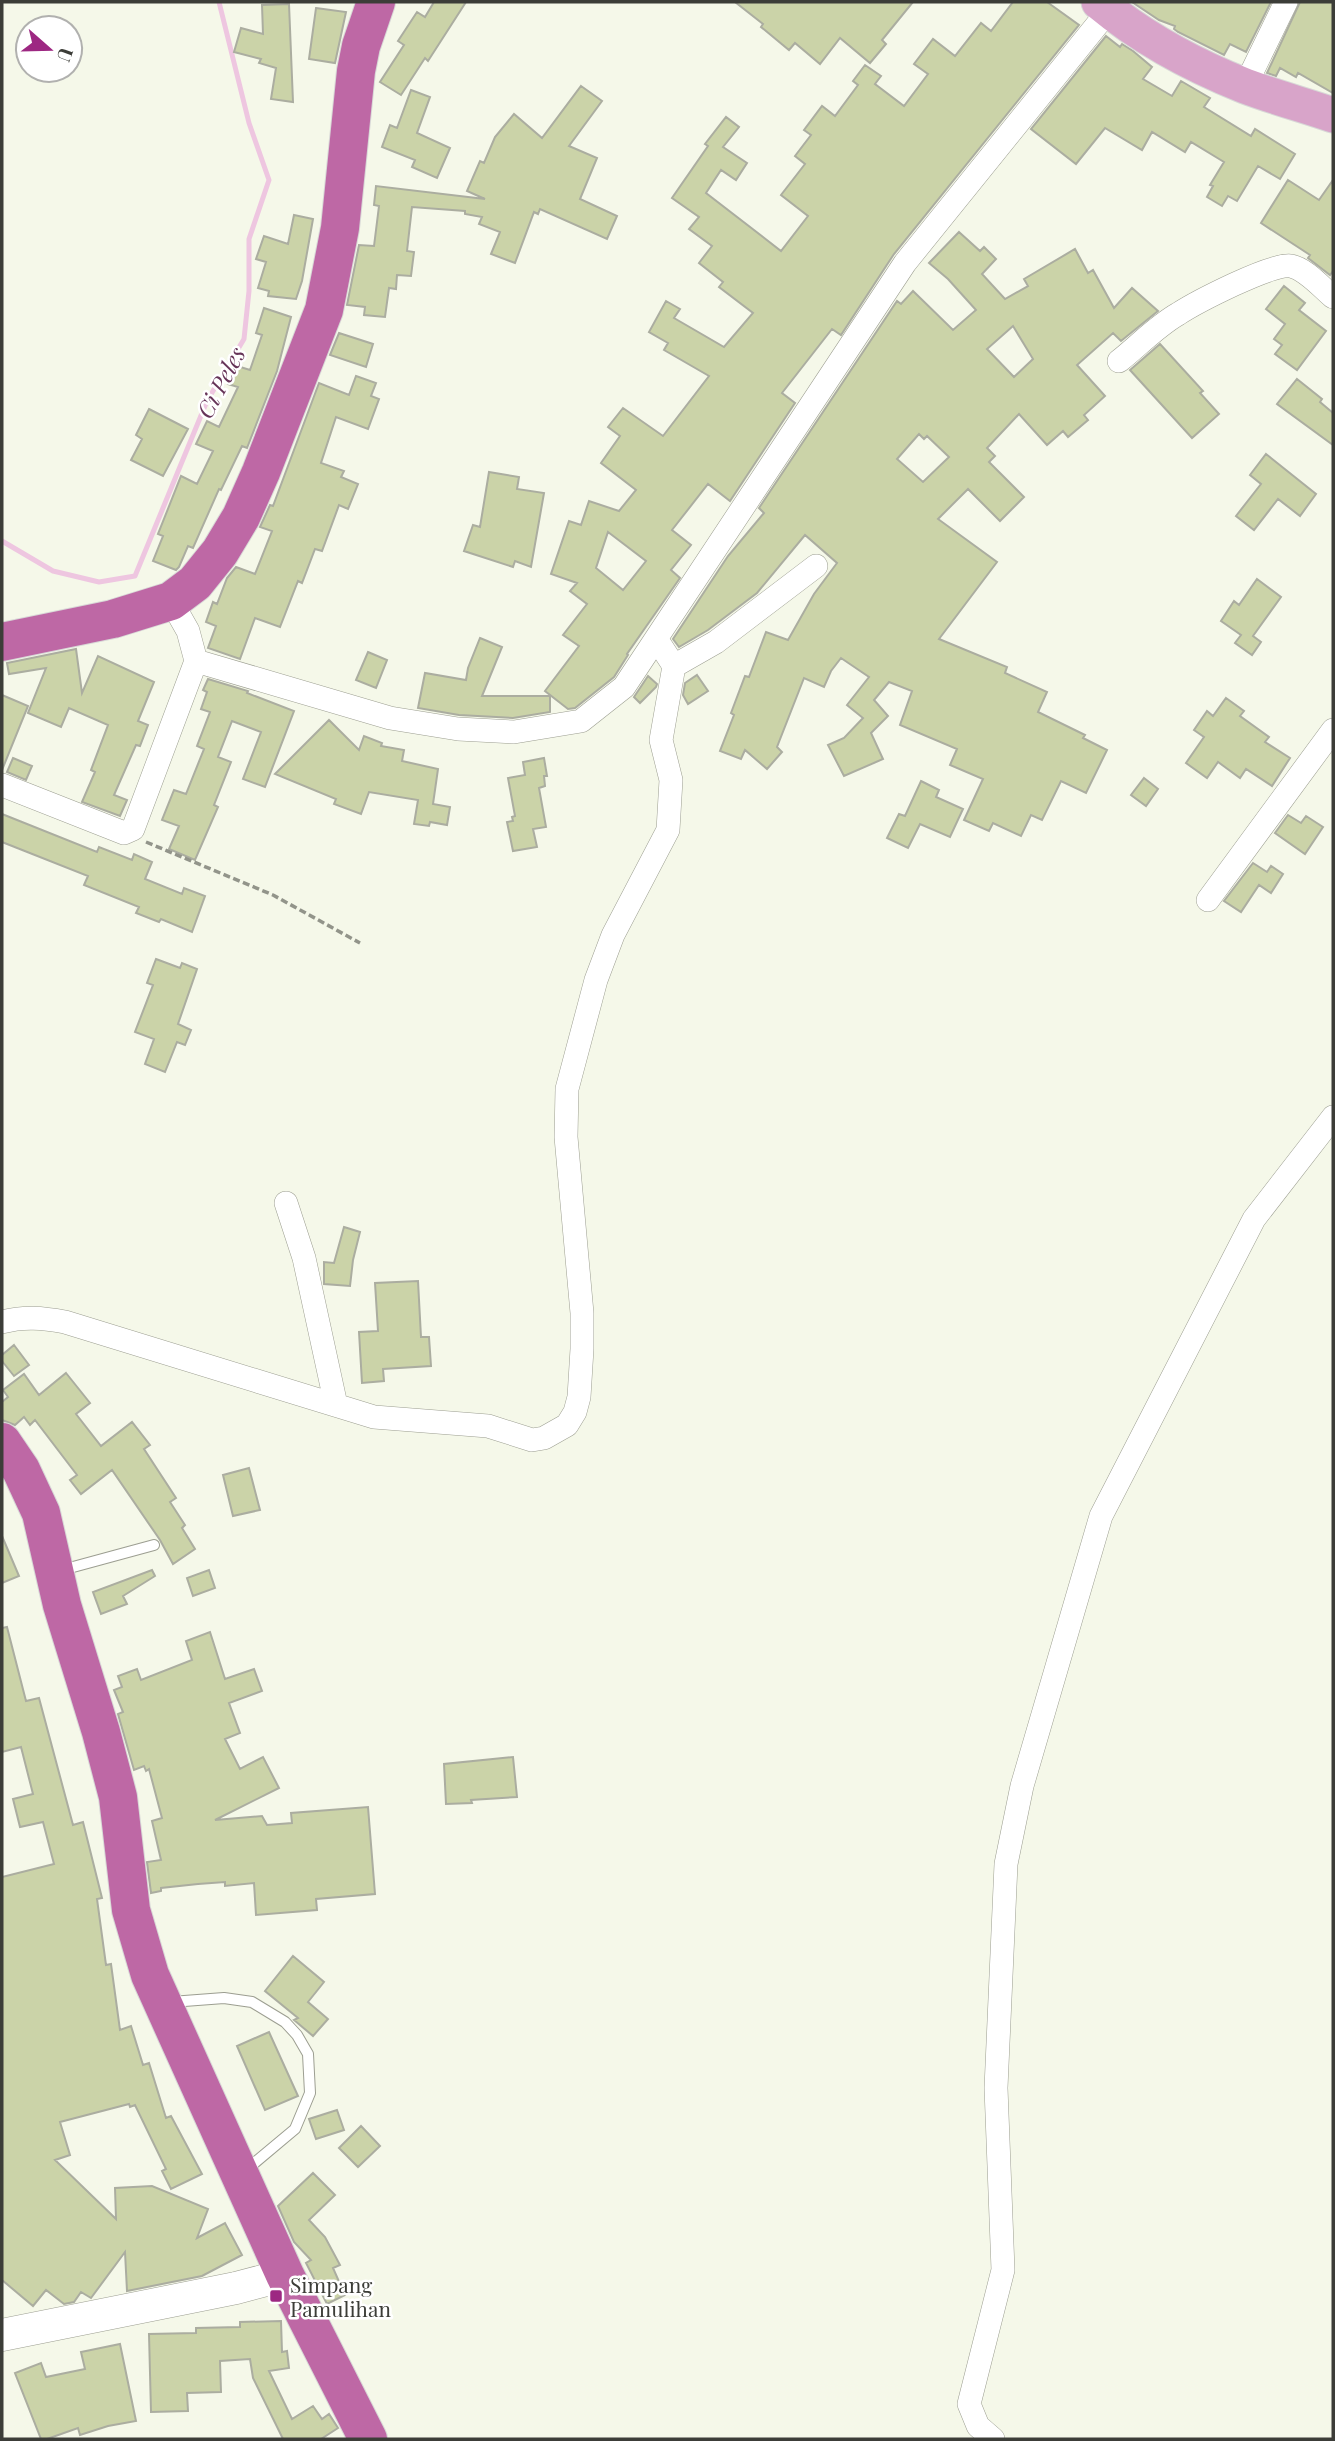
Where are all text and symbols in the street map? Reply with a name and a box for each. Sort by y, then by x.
north arrow [14,14,84,84]
text: U [51,45,80,66]
water label: Ci Peles [188,341,252,423]
place label: Simpang Pamulihan [290,2270,391,2322]
marker: Simpang Pamulihan [268,2288,284,2304]

